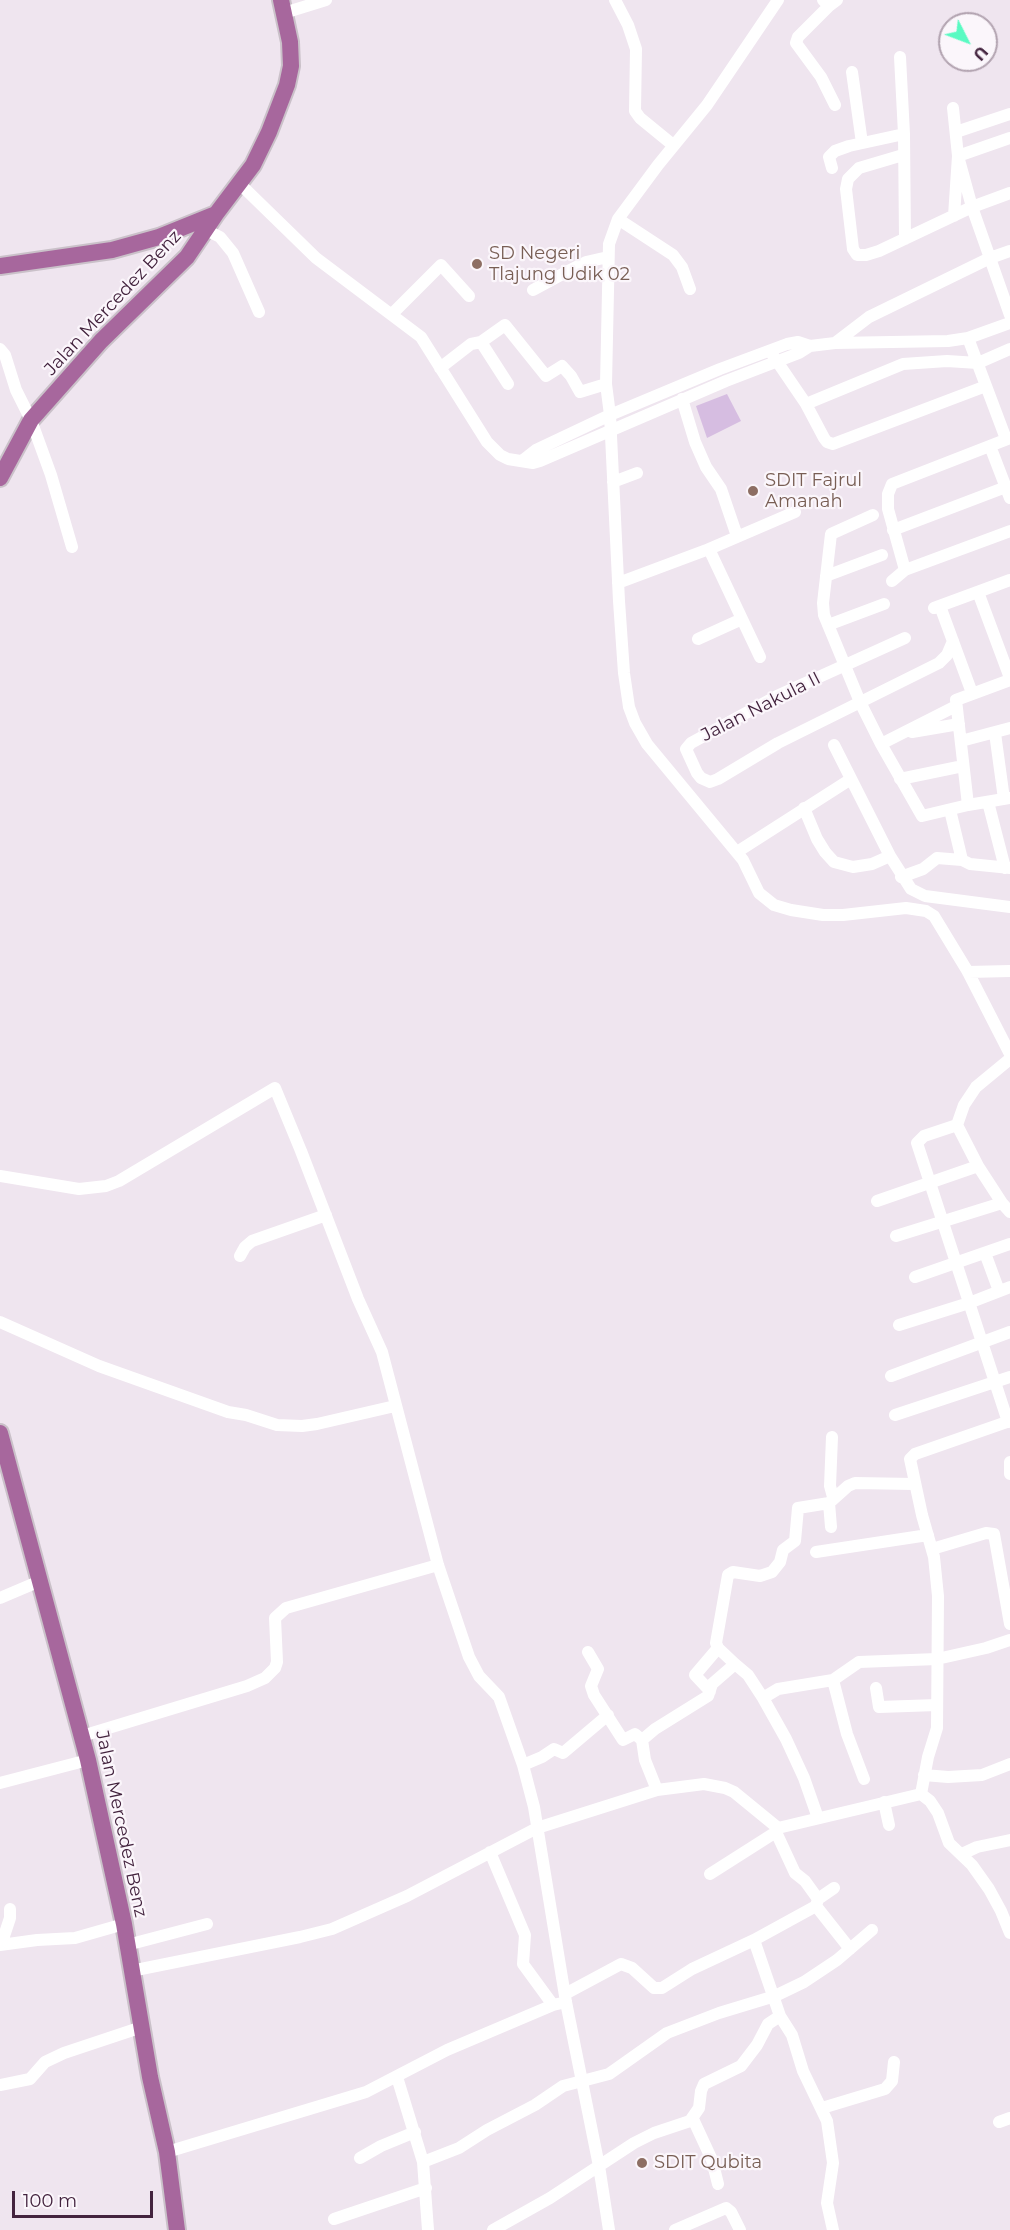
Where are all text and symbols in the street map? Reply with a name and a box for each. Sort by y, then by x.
north arrow [938,12,998,72]
text: U [969,42,992,64]
street label: Jalan Mercedez Benz [40,226,186,380]
place label: SD Negeri Tlajung Udik 02 [489,243,630,286]
marker: SD Negeri Tlajung Udik 02 [470,257,484,271]
place label: SDIT Fajrul Amanah [765,470,862,512]
marker: SDIT Fajrul Amanah [746,484,760,498]
street label: Jalan Nakula II [698,668,824,746]
street label: Jalan Mercedez Benz [91,1729,151,1919]
place label: SDIT Qubita [654,2152,762,2174]
marker: SDIT Qubita [635,2156,649,2170]
scale bar [15,2179,156,2217]
text: 100 m [23,2190,77,2212]

